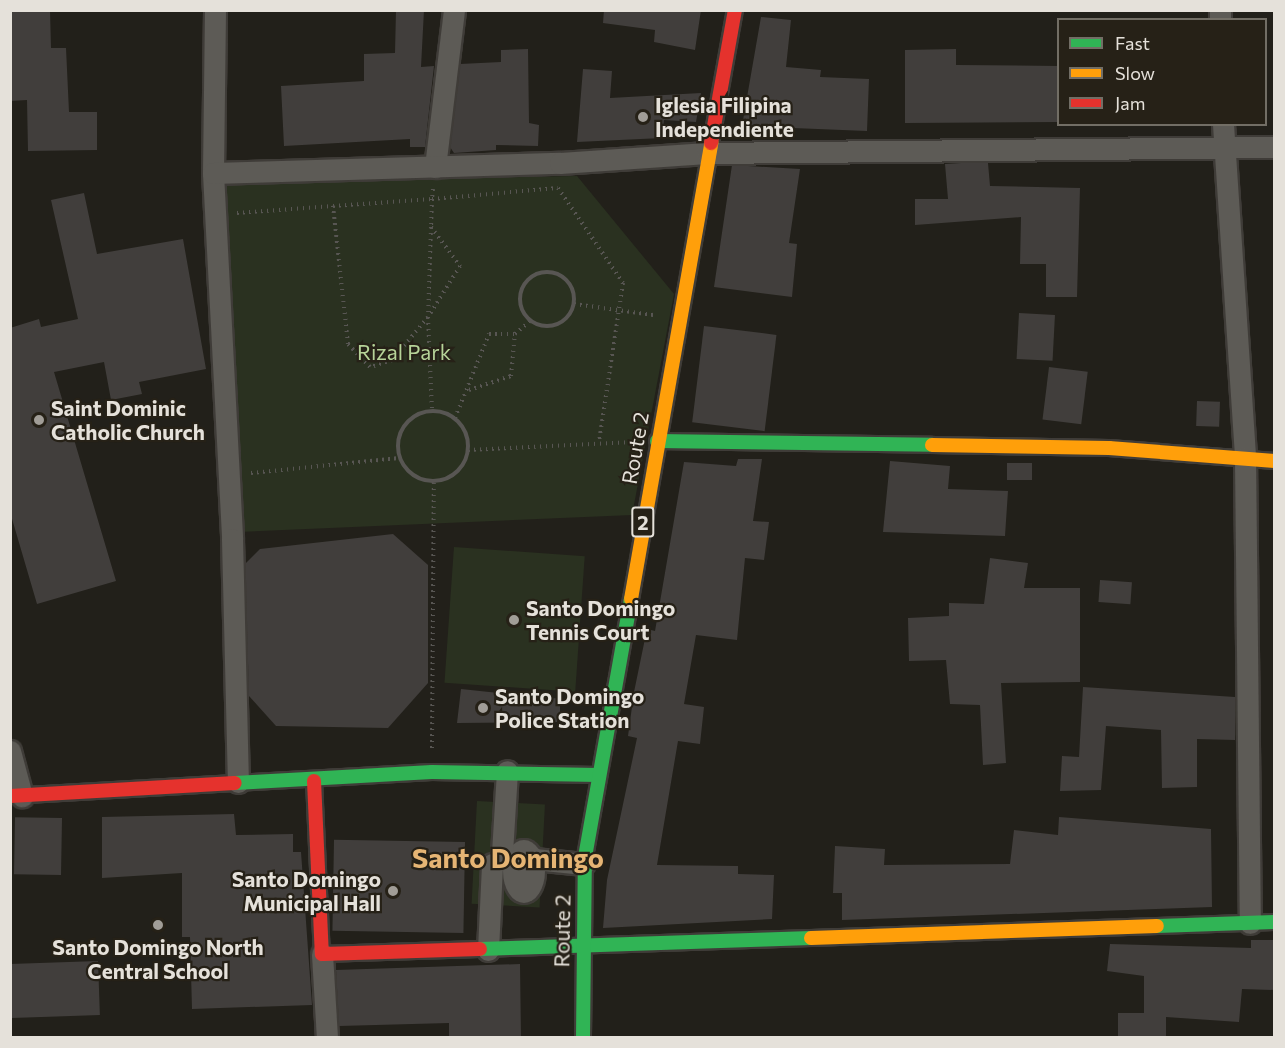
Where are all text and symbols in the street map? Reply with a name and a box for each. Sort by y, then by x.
legend [1057,18,1267,126]
text: Fast [1115,32,1150,54]
text: Slow [1115,62,1155,84]
place label: Iglesia Filipina Independiente [655,92,794,142]
text: Jam [1115,92,1145,114]
marker: Iglesia Filipina Independiente [636,110,650,124]
park label: Rizal Park [357,339,451,365]
place label: Saint Dominic Catholic Church [51,395,205,445]
street label: Route 2 [616,410,654,486]
marker: Saint Dominic Catholic Church [32,413,46,427]
road number: 2 [631,505,655,539]
place label: Santo Domingo Tennis Court [526,595,675,645]
marker: Santo Domingo Tennis Court [507,613,521,627]
place label: Santo Domingo Police Station [495,683,644,733]
marker: Santo Domingo Police Station [476,701,490,715]
district label: Santo Domingo [412,842,604,874]
place label: Santo Domingo Municipal Hall [232,866,381,916]
marker: Santo Domingo Municipal Hall [386,884,400,898]
street label: Route 2 [549,894,575,968]
marker: Santo Domingo North Central School [151,918,165,932]
place label: Santo Domingo North Central School [52,934,264,984]

